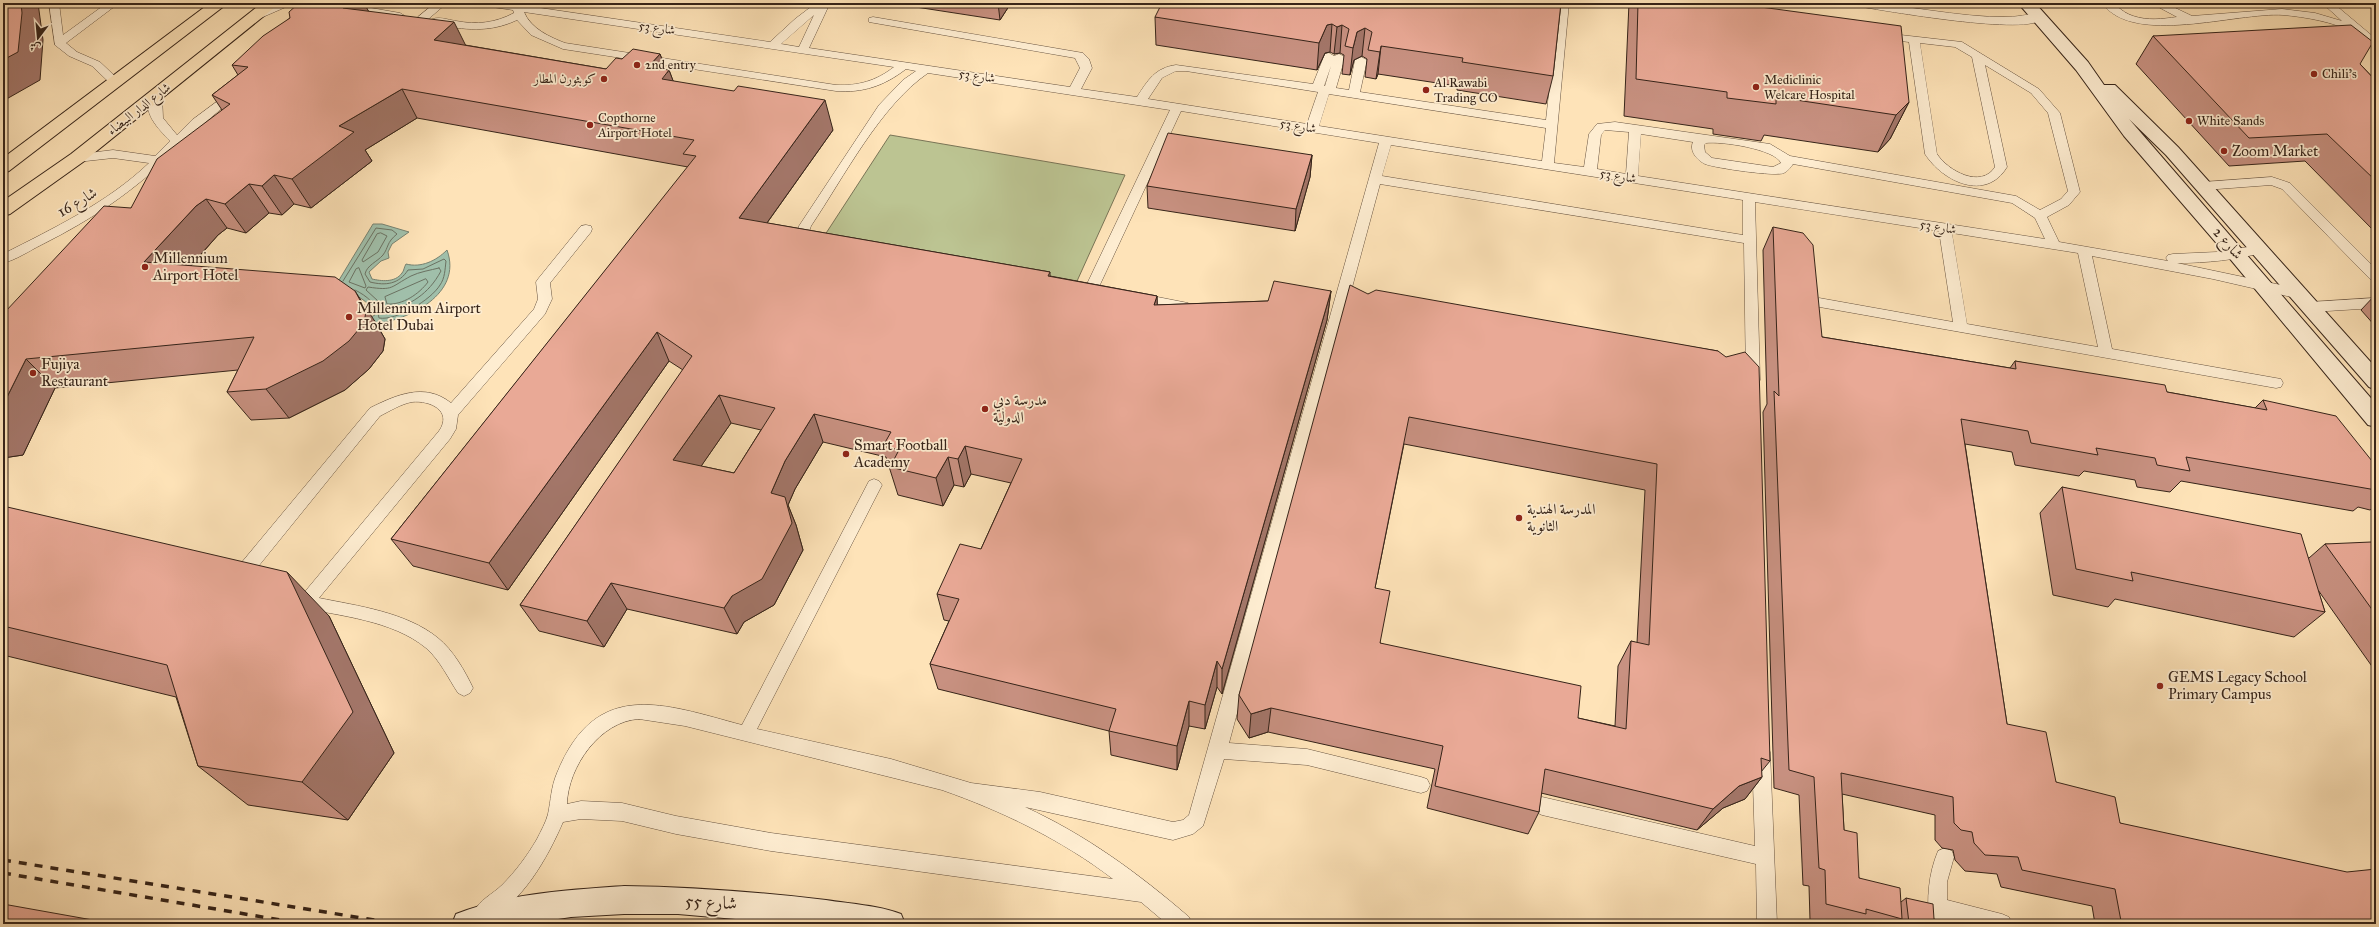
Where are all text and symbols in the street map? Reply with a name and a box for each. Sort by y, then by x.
north arrow [18,18,58,58]
street label: شارع 53 [637,18,676,41]
text: ش [28,39,42,55]
place label: 2nd entry [645,57,697,73]
marker: 2nd entry [632,60,642,70]
street label: شارع 53 [957,66,996,89]
place label: Chili's [2322,66,2357,82]
marker: Chili's [2309,69,2319,79]
place label: كوبثورن المطار [532,71,596,87]
place label: Mediclinic Welcare Hospital [1764,72,1855,103]
marker: كوبثورن المطار [599,74,609,84]
place label: Al Rawabi Trading CO [1433,75,1498,106]
street label: شارع الدار البيضاء [104,79,176,141]
marker: Mediclinic Welcare Hospital [1751,82,1761,92]
marker: Al Rawabi Trading CO [1421,85,1431,95]
place label: Copthorne Airport Hotel [597,110,672,141]
place label: White Sands [2197,113,2265,129]
street label: شارع 53 [1278,115,1317,140]
marker: White Sands [2184,116,2194,126]
marker: Copthorne Airport Hotel [585,120,595,130]
place label: Zoom Market [2232,142,2319,160]
marker: Zoom Market [2219,146,2229,156]
street label: شارع 53 [1598,165,1637,190]
street label: شارع 16 [54,183,102,224]
street label: شارع 53 [1918,216,1957,241]
street label: شارع 2 [2206,223,2247,265]
place label: Millennium Airport Hotel [152,249,239,284]
marker: Millennium Airport Hotel [140,262,150,272]
place label: Millennium Airport Hotel Dubai [357,299,482,334]
marker: Millennium Airport Hotel Dubai [344,312,354,322]
place label: Fujiya Restaurant [41,355,109,390]
marker: Fujiya Restaurant [28,368,38,378]
place label: مدرسة دبي الدولية [993,391,1047,426]
marker: مدرسة دبي الدولية [980,404,990,414]
place label: Smart Football Academy [853,436,949,471]
marker: Smart Football Academy [841,449,851,459]
place label: المدرسة الهندية الثانوية [1527,500,1596,535]
marker: المدرسة الهندية الثانوية [1514,513,1524,523]
place label: GEMS Legacy School Primary Campus [2168,668,2308,703]
marker: GEMS Legacy School Primary Campus [2155,681,2165,691]
street label: شارع 55 [684,890,737,918]

